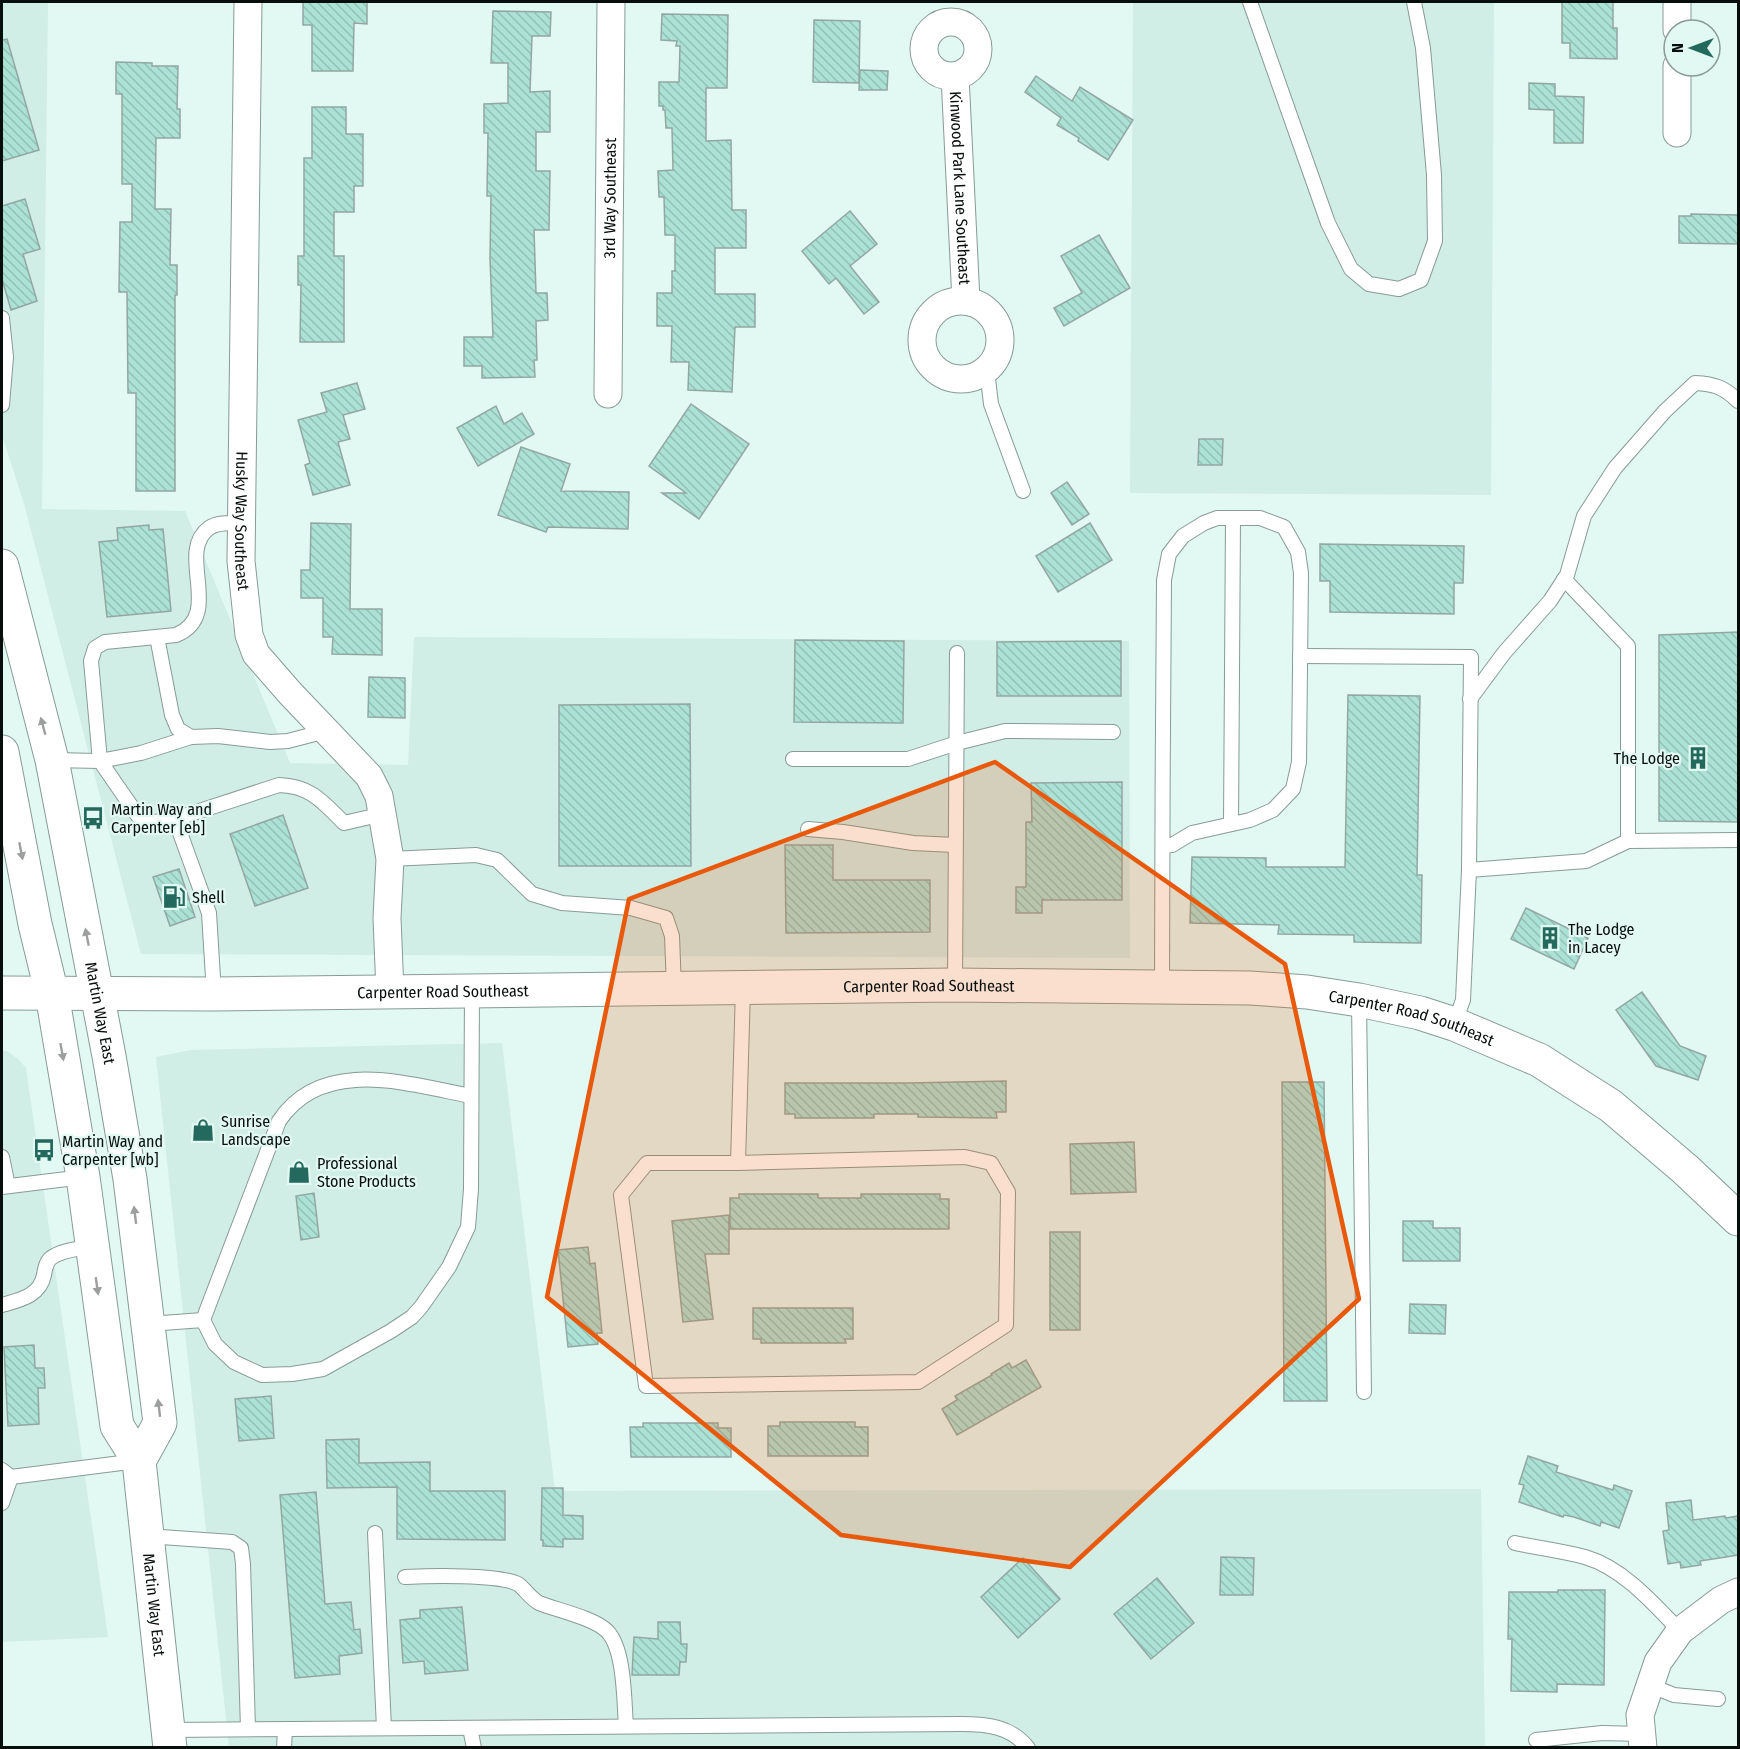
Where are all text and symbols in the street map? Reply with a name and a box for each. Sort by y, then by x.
north arrow [1662,18,1722,78]
text: N [1668,43,1687,53]
street label: Kinwood Park Lane Southeast [946,91,975,286]
street label: 3rd Way Southeast [600,137,619,258]
street label: Husky Way Southeast [231,451,254,592]
one-way arrow [38,717,48,735]
building icon: The Lodge [1685,745,1711,771]
place label: The Lodge [1614,749,1680,768]
place label: Martin Way and Carpenter [eb] [111,800,212,837]
bus stop icon: Martin Way and Carpenter [eb] [80,805,106,831]
one-way arrow [17,841,26,860]
fuel station icon: Shell [161,884,187,910]
place label: Shell [192,888,225,907]
place label: The Lodge in Lacey [1568,920,1634,957]
building icon: The Lodge in Lacey [1537,925,1563,951]
one-way arrow [82,927,91,946]
street label: Martin Way East [82,960,120,1066]
street label: Carpenter Road Southeast [843,975,1016,996]
street label: Carpenter Road Southeast [357,981,530,1002]
street label: Carpenter Road Southeast [1327,986,1498,1050]
one-way arrow [58,1042,67,1061]
place label: Sunrise Landscape [221,1112,291,1149]
shop icon: Sunrise Landscape [190,1117,216,1143]
place label: Martin Way and Carpenter [wb] [62,1132,163,1169]
bus stop icon: Martin Way and Carpenter [wb] [31,1137,57,1163]
place label: Professional Stone Products [317,1154,416,1191]
shop icon: Professional Stone Products [286,1159,312,1185]
one-way arrow [130,1205,139,1224]
one-way arrow [93,1276,102,1295]
one-way arrow [154,1398,163,1417]
street label: Martin Way East [140,1552,170,1658]

